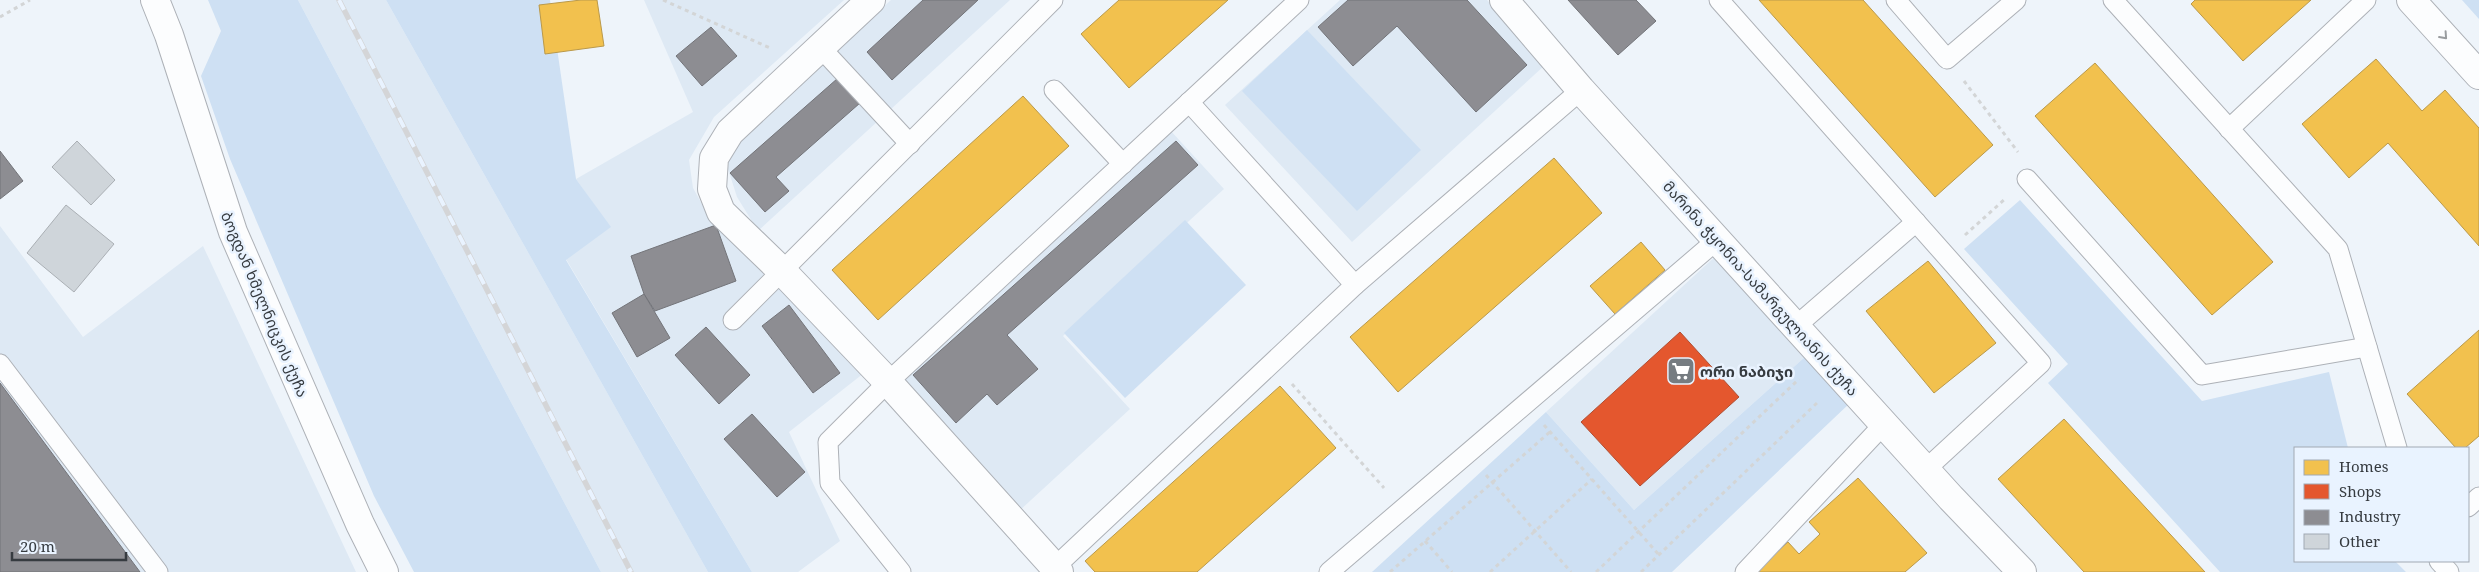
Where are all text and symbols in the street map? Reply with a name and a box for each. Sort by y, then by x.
one-way arrow [2438,31,2447,40]
street label: მარინა ჭყონია-სამარგულიანის ქუჩა [1659,176,1863,400]
street label: ბოგდან ხმელნიცკის ქუჩა [217,208,313,400]
supermarket icon: ორი ნაბიჯი [1666,356,1696,386]
place label: ორი ნაბიჯი [1700,361,1793,381]
legend [2294,447,2469,562]
text: Homes [2339,456,2389,476]
text: Shops [2339,481,2382,501]
text: Industry [2339,506,2401,526]
scale bar [12,530,126,562]
text: Other [2339,531,2380,551]
text: 20 m [20,536,55,556]

